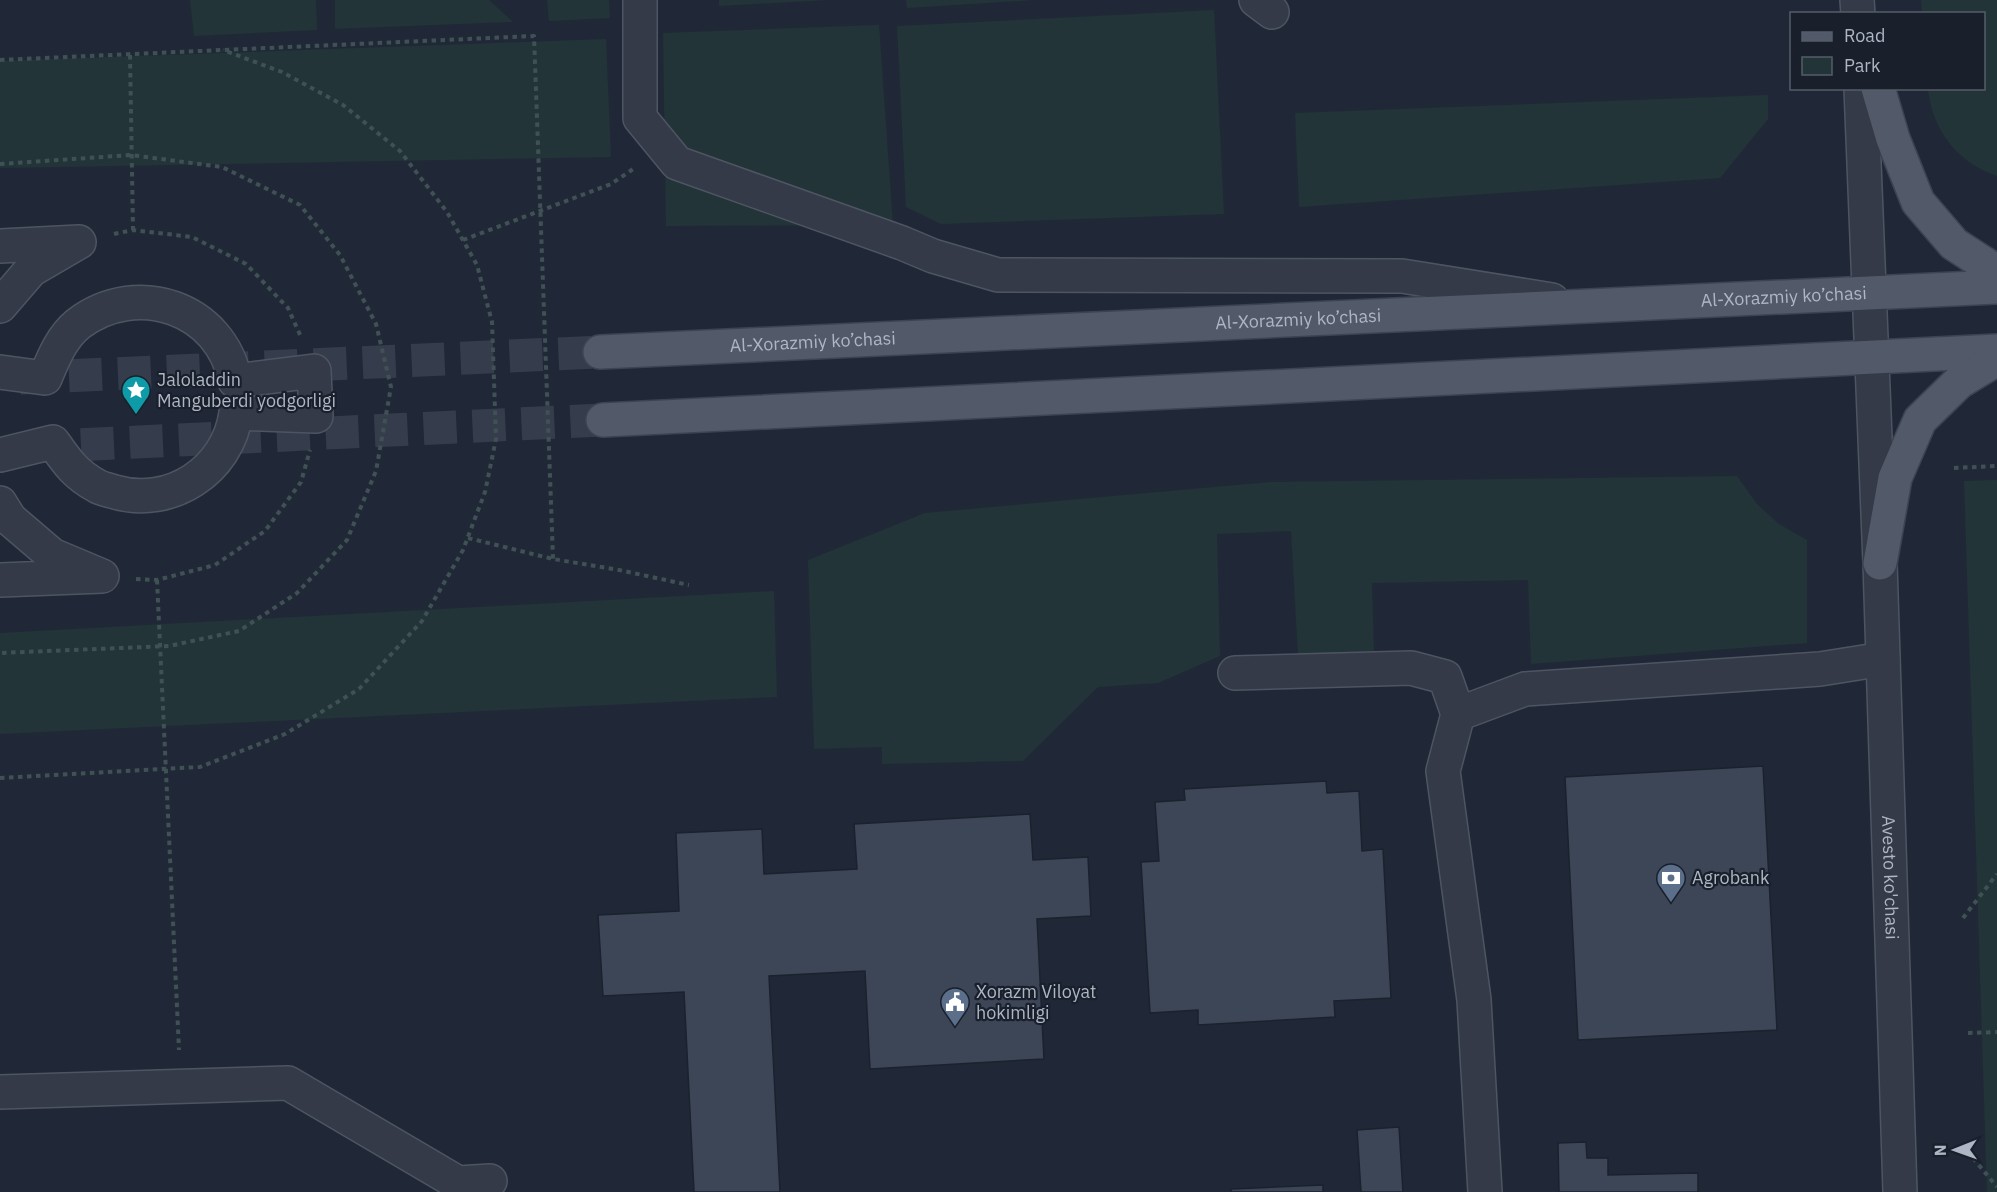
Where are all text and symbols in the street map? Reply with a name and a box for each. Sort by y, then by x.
legend [1790,12,1985,90]
text: Road [1844,24,1885,47]
text: Park [1844,54,1881,77]
street label: Al-Xorazmiy ko’chasi [1700,281,1867,312]
street label: Al-Xorazmiy ko’chasi [1215,304,1382,334]
street label: Al-Xorazmiy ko’chasi [729,326,896,357]
place label: Jaloladdin Manguberdi yodgorligi [157,368,336,412]
place icon: Jaloladdin Manguberdi yodgorligi [120,374,152,416]
street label: Avesto ko'chasi [1877,815,1904,940]
bank icon: Agrobank [1655,862,1687,904]
place label: Agrobank [1692,866,1770,889]
place label: Xorazm Viloyat hokimligi [976,980,1096,1024]
public building icon: Xorazm Viloyat hokimligi [939,986,971,1028]
north arrow [1925,1120,1985,1180]
text: N [1930,1144,1950,1156]

